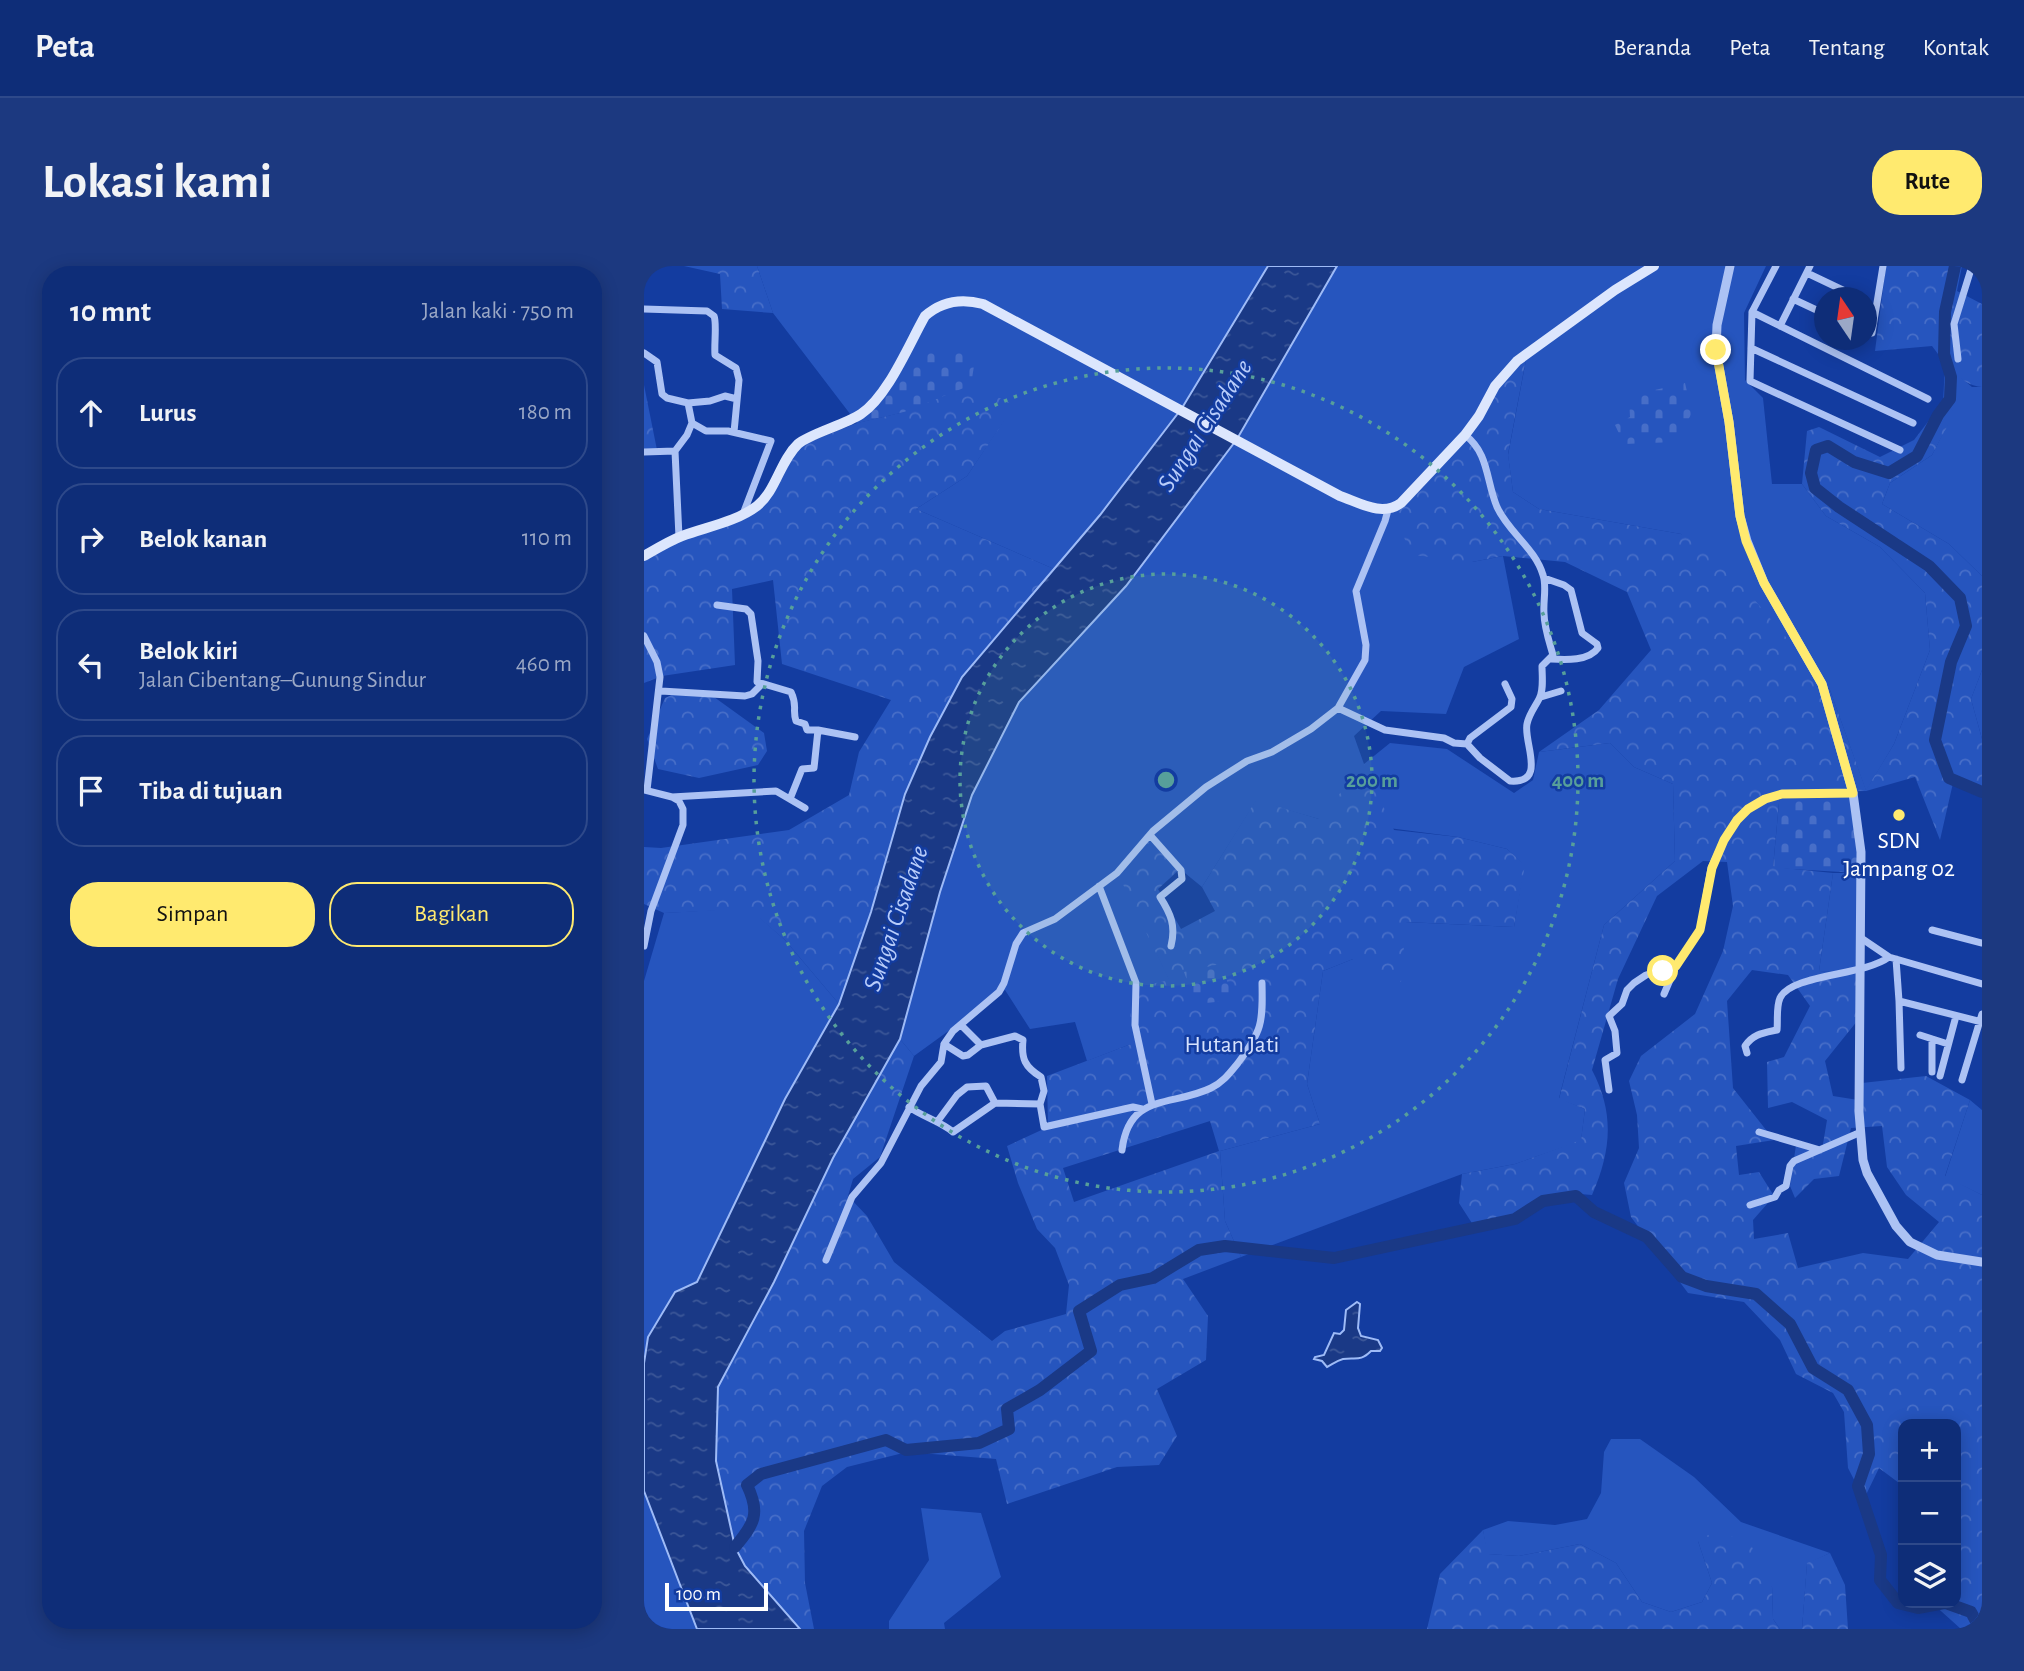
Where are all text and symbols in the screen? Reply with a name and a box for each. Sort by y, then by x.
text: Peta [35,31,95,64]
text: Beranda [1613,36,1691,60]
text: Peta [1729,36,1771,60]
text: Tentang [1809,36,1885,60]
text: Kontak [1923,36,1989,60]
button: Rute [1872,150,1982,215]
text: Lokasi kami [42,158,272,207]
north arrow [1814,287,1877,350]
text: 10 mnt [70,297,151,327]
text: Jalan kaki · 750 m [422,300,574,323]
route end [1700,334,1731,365]
water label: Sungai Cisadane [1153,355,1257,496]
icon: ahead [72,394,110,432]
text: Lurus [139,400,196,426]
text: 180 m [519,401,572,424]
icon: right [72,520,110,558]
text: Belok kanan [139,526,267,552]
text: 110 m [522,527,572,550]
text: Belok kiri [139,638,238,664]
icon: left [72,646,110,684]
text: 460 m [516,653,572,676]
text: Jalan Cibentang–Gunung Sindur [139,669,426,692]
centre of rings [1154,768,1178,792]
text: 200 m [1346,770,1398,791]
text: 400 m [1552,770,1604,791]
icon: arrive [72,772,110,810]
text: Tiba di tujuan [139,778,283,804]
marker: SDN Jampang 02 [1891,807,1907,823]
place label: SDN Jampang 02 [1843,829,1955,881]
water label: Sungai Cisadane [859,842,933,994]
button: Simpan [70,882,315,947]
button: Bagikan [329,882,574,947]
route start [1647,955,1678,986]
park label: Hutan Jati [1185,1033,1279,1057]
map controls [1898,1419,1961,1608]
button: + [1898,1419,1961,1482]
button: − [1898,1482,1961,1545]
button: layers [1898,1545,1961,1608]
scale bar [665,1580,768,1612]
text: 100 m [676,1585,721,1604]

